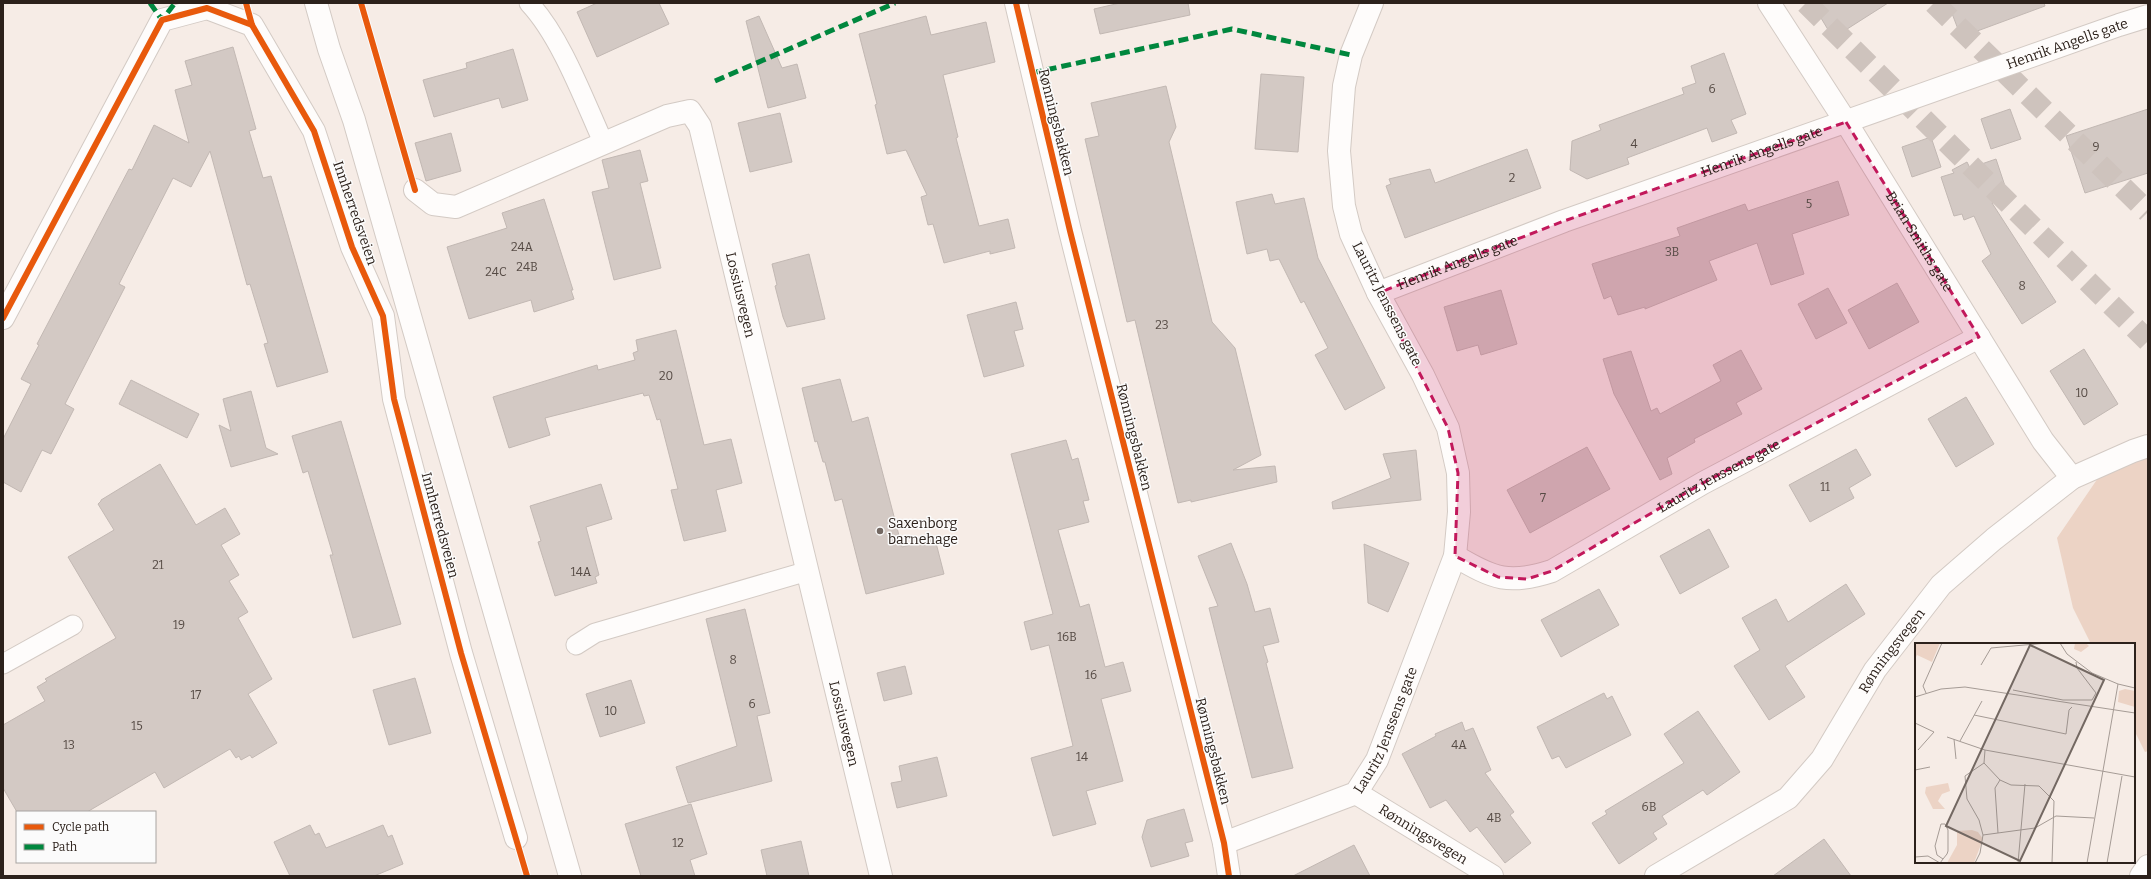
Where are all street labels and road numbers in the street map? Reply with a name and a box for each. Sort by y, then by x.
street label: Henrik Angells gate [2004,14,2130,73]
street label: Rønningsbakken [1034,67,1078,177]
street label: Henrik Angells gate [1699,122,1825,181]
street label: Innherredsveien [329,159,381,267]
street label: Brian Smiths gate [1882,188,1957,295]
street label: Henrik Angells gate [1395,231,1520,293]
street label: Lauritz Jenssens gate [1348,239,1426,369]
street label: Lossiusvegen [722,250,759,339]
street label: Rønningsbakken [1112,382,1156,492]
street label: Lauritz Jenssens gate [1655,435,1783,516]
street label: Innherredsveien [418,470,462,580]
street label: Rønningsvegen [1855,605,1928,696]
street label: Lauritz Jenssens gate [1350,664,1420,796]
street label: Lossiusvegen [826,679,863,768]
street label: Rønningsbakken [1191,696,1235,806]
street label: Rønningsvegen [1376,801,1471,868]

